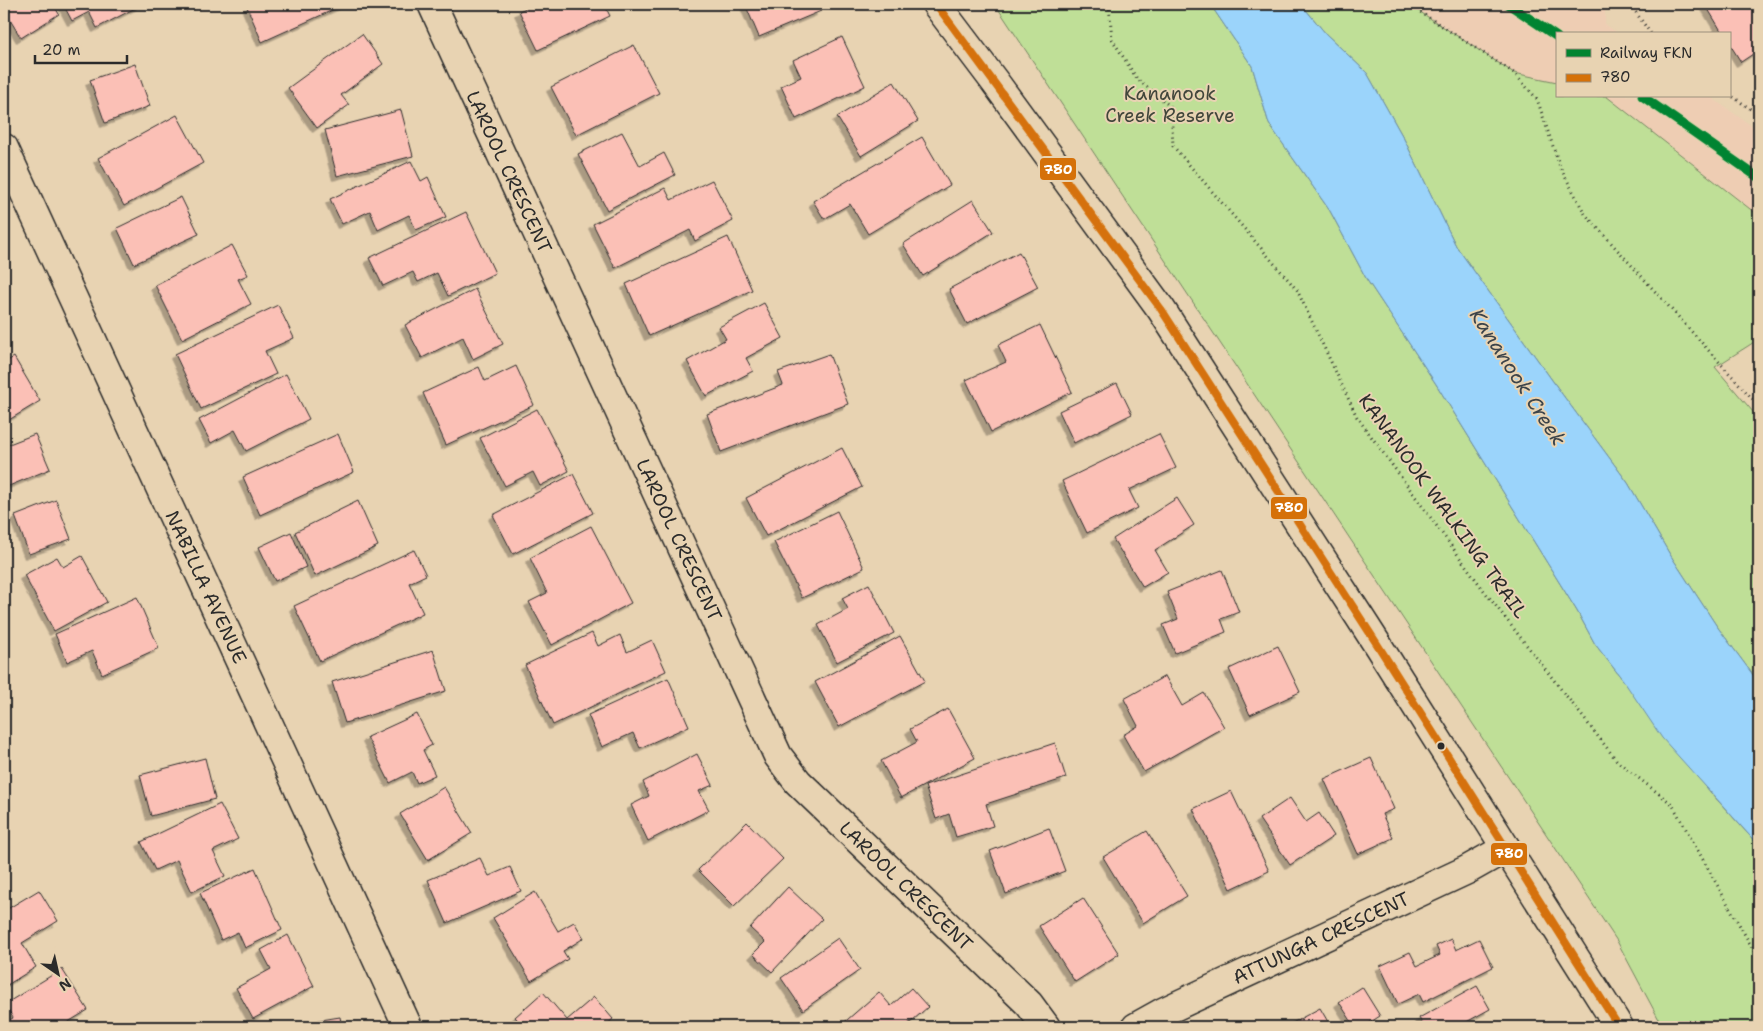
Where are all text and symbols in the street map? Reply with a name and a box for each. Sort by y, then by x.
scale bar [35,32,128,64]
legend [1556,32,1730,98]
text: 20 m [42,40,81,60]
text: Railway FKN [1600,43,1692,63]
text: 780 [1600,67,1631,87]
park label: Kananook Creek Reserve [1105,81,1235,128]
street label: LAROOL CRESCENT [460,87,558,257]
line badge: 780 [1039,157,1077,181]
text: 780 [1043,160,1073,178]
water label: Kananook Creek [1464,303,1572,451]
street label: KANANOOK WALKING TRAIL [1353,389,1533,623]
street label: LAROOL CRESCENT [630,455,728,625]
line badge: 780 [1270,496,1308,520]
text: 780 [1274,498,1304,516]
street label: NABILLA AVENUE [160,506,252,668]
unlabelled marker [1436,741,1446,751]
street label: LAROOL CRESCENT [834,816,978,956]
line badge: 780 [1490,842,1528,866]
text: 780 [1494,844,1524,862]
street label: ATTUNGA CRESCENT [1229,886,1414,990]
north arrow [32,948,82,998]
text: N [56,974,75,995]

